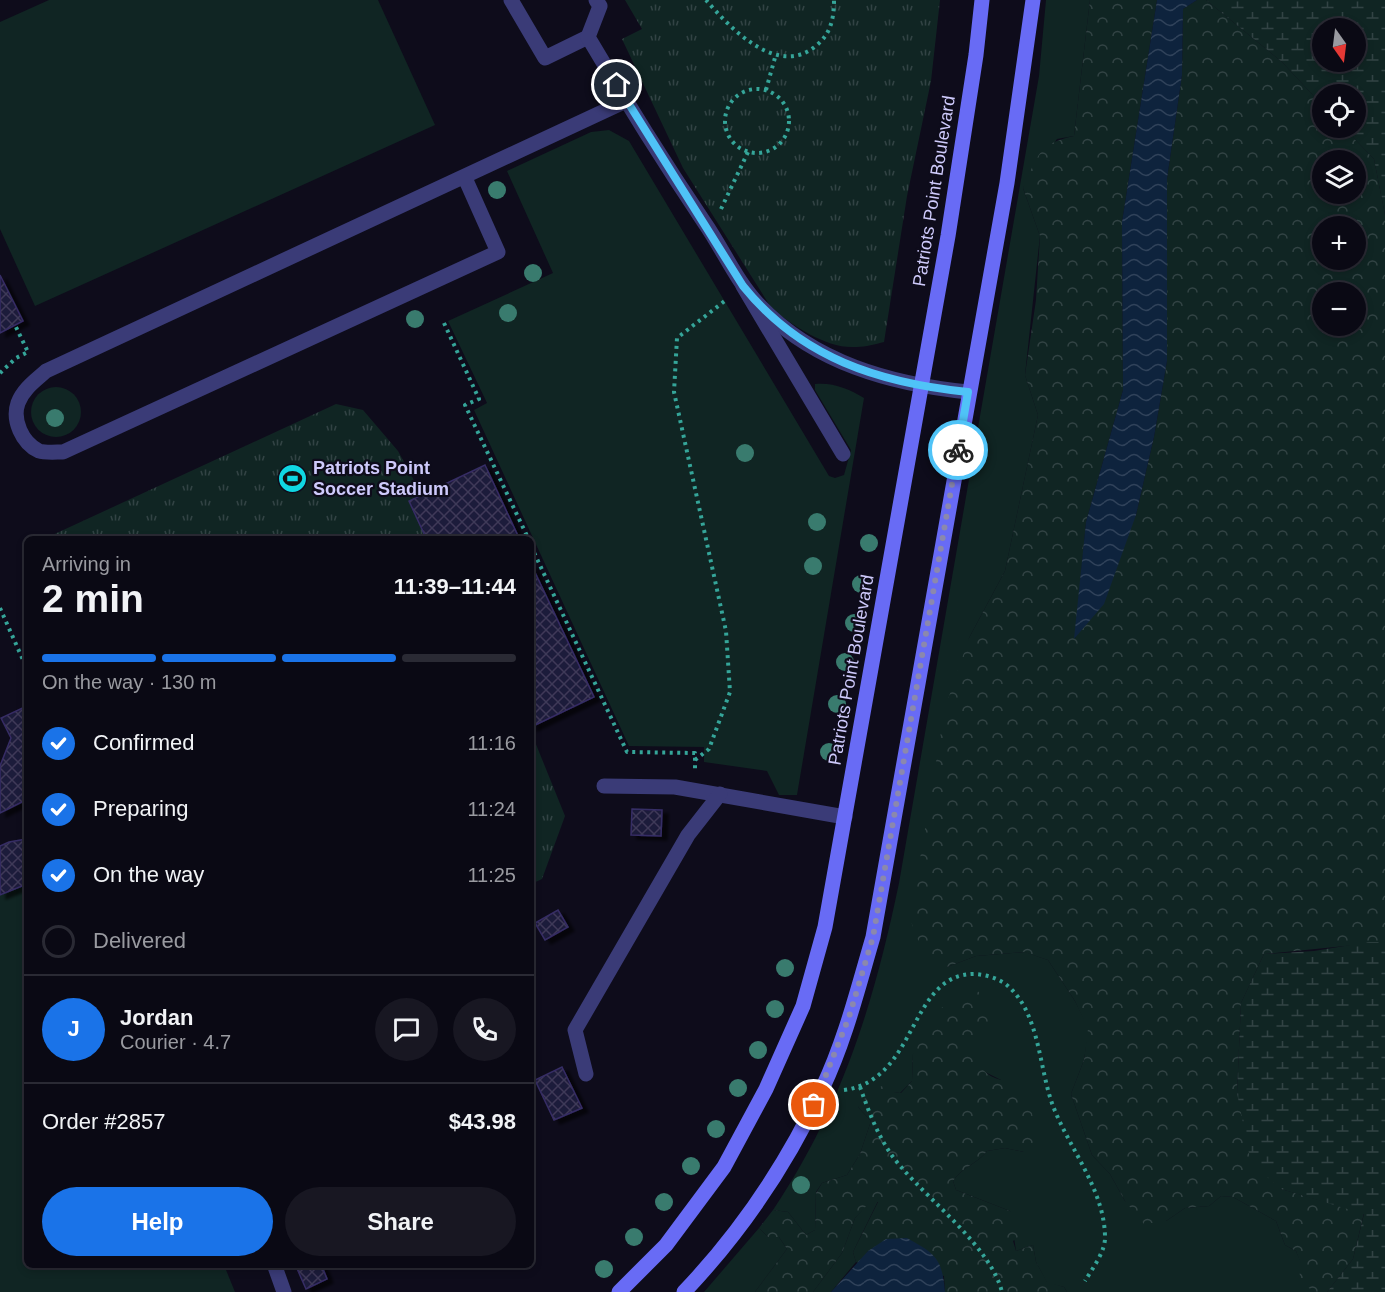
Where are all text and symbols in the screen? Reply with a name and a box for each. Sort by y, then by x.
north arrow [1312,18,1366,72]
map controls [1312,18,1366,336]
pin [591,59,642,110]
icon: home [600,68,633,101]
button: locate [1312,84,1366,138]
street label: Patriots Point Boulevard [909,94,959,288]
button: layers [1312,150,1366,204]
button: + [1312,216,1366,270]
button: − [1312,282,1366,336]
courier [928,420,988,480]
icon: bike [942,434,975,467]
place label: Patriots Point Soccer Stadium [313,458,449,499]
sports icon: Patriots Point Soccer Stadium [276,462,308,494]
text: Arriving in [42,553,131,575]
street label: Patriots Point Boulevard [824,573,878,767]
text: 11:39–11:44 [394,574,516,599]
text: 2 min [42,577,144,620]
text: On the way · 130 m [42,671,217,693]
icon: check [42,727,75,760]
text: Confirmed [93,730,194,755]
text: 11:16 [467,732,516,754]
icon: check [42,793,75,826]
text: Preparing [93,796,188,821]
text: 11:24 [467,798,516,820]
icon: check [42,859,75,892]
text: On the way [93,862,204,887]
text: 11:25 [467,864,516,886]
text: Delivered [93,928,186,953]
button: chat [375,998,438,1061]
button: phone [453,998,516,1061]
text: Jordan [120,1005,193,1030]
text: J [67,1016,80,1041]
text: Courier · 4.7 [120,1031,231,1053]
pin [788,1079,839,1130]
icon: bag [797,1088,830,1121]
text: Order #2857 [42,1109,166,1134]
text: $43.98 [449,1109,516,1134]
button: Help [42,1187,273,1256]
button: Share [285,1187,516,1256]

